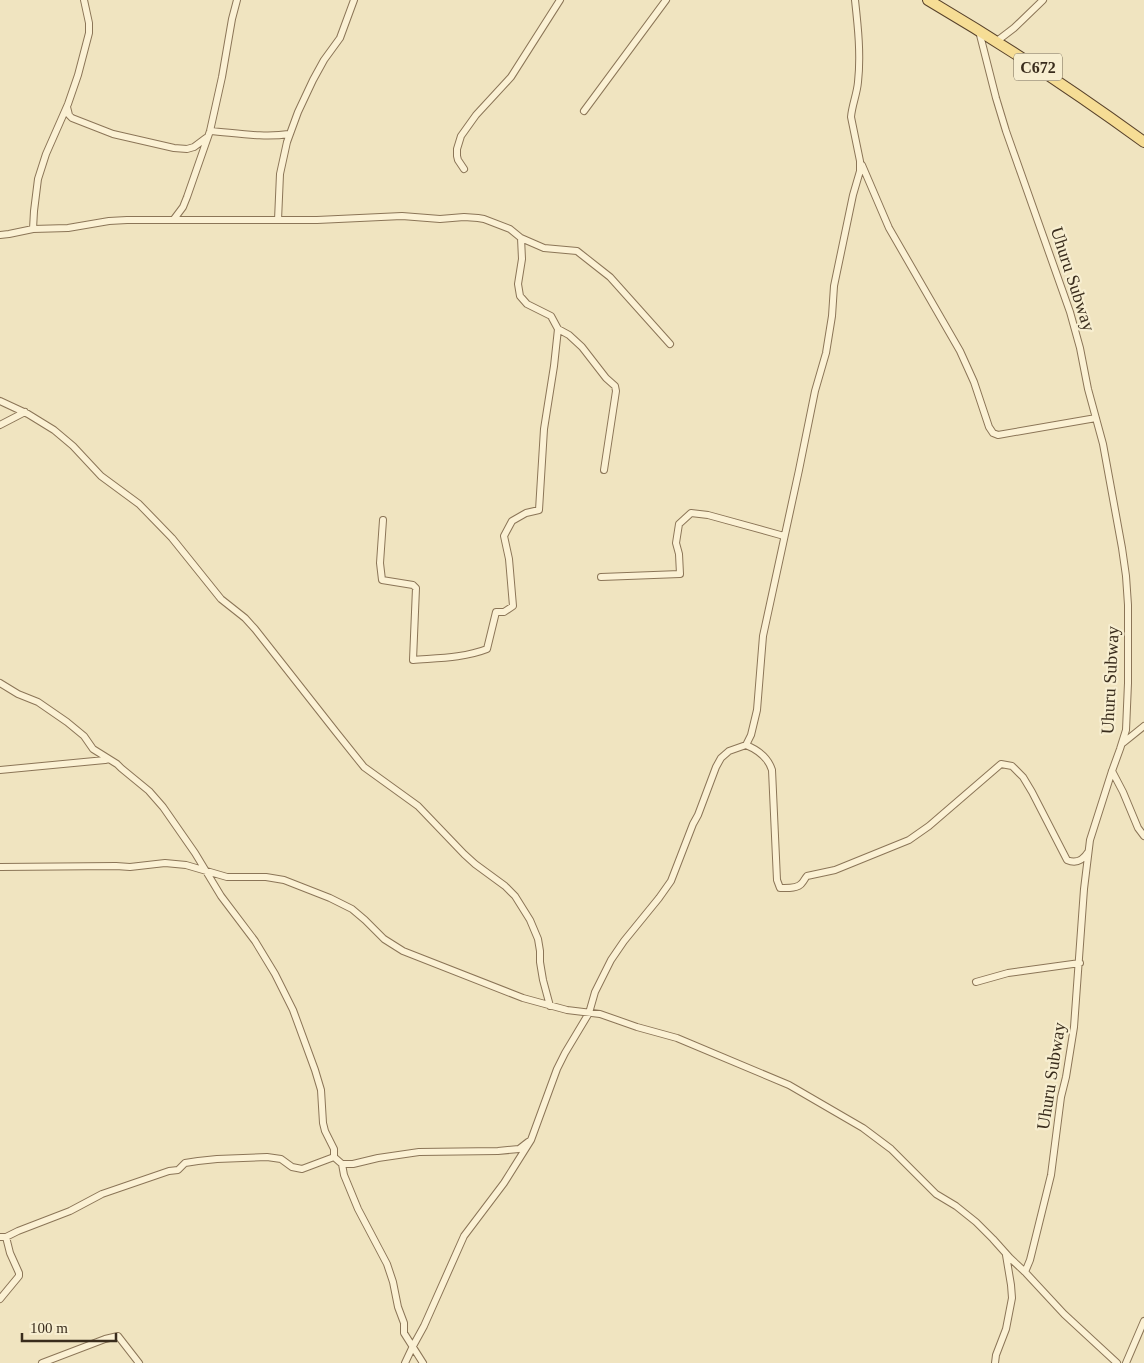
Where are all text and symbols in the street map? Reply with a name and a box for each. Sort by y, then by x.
road number: C672 [1014,54,1062,80]
street label: Uhuru Subway [1047,224,1099,334]
street label: Uhuru Subway [1097,625,1123,735]
street label: Uhuru Subway [1033,1021,1069,1131]
scale bar [22,1310,116,1342]
text: 100 m [30,1320,68,1336]

